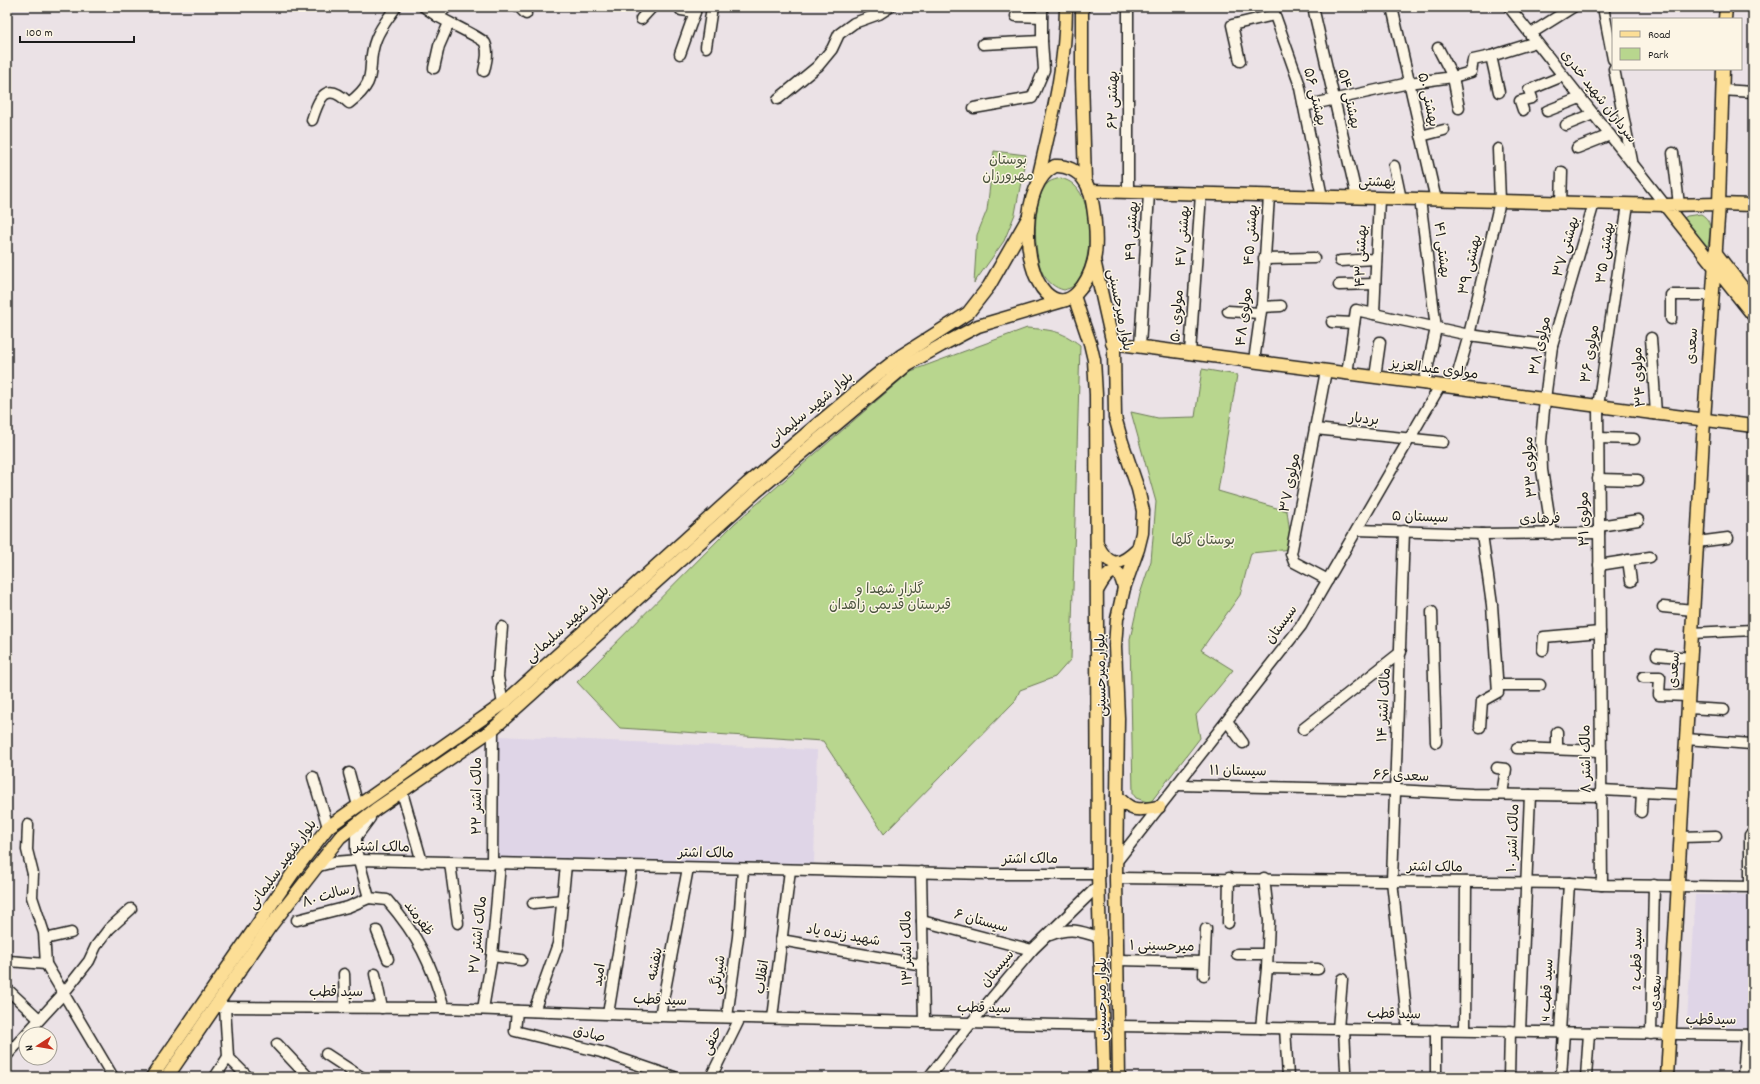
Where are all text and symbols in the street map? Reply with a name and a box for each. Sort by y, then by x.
scale bar [20,18,134,44]
legend [1612,18,1742,70]
text: 100 m [26,25,53,42]
text: Road [1648,27,1670,44]
street label: سرداران شهید خدری [1555,46,1641,148]
text: Park [1648,47,1669,64]
street label: بهشتی ۵۶ [1297,66,1331,128]
street label: بهشتی ۵۴ [1331,67,1365,131]
street label: بهشتی ۶۲ [1104,71,1124,129]
street label: بهشتی ۵۰ [1411,71,1443,129]
park label: بوستان مهرورزان [982,151,1034,187]
street label: بهشتی [1358,173,1396,193]
street label: بهشتی ۴۹ [1121,200,1145,262]
street label: بهشتی ۴۵ [1240,204,1264,266]
street label: بهشتی ۴۷ [1172,205,1196,267]
street label: بهشتی ۳۷ [1549,214,1585,280]
street label: بهشتی ۴۱ [1428,221,1454,279]
street label: بهشتی ۳۵ [1592,221,1620,285]
street label: بهشتی ۴۳ [1351,224,1373,288]
street label: بهشتی ۳۹ [1454,233,1488,297]
street label: بلوار میرحسینی [1101,267,1137,353]
street label: مولوی ۴۸ [1231,287,1259,347]
street label: مولوی ۵۰ [1166,289,1190,343]
street label: مولوی ۳۸ [1525,315,1557,377]
street label: مولوی ۳۶ [1577,323,1605,385]
street label: سعدی [1682,327,1704,365]
street label: مولوی ۳۴ [1628,346,1652,408]
street label: مولوی عبدالعزیز [1388,355,1479,385]
street label: بلوار شهید سلیمانی [763,368,859,452]
street label: بردبار [1347,408,1380,432]
street label: مولوی ۳۳ [1519,436,1543,498]
street label: مولوی ۳۷ [1275,452,1307,514]
street label: مولوی ۳۱ [1575,491,1595,547]
street label: سیستان ۵ [1391,507,1449,529]
street label: فرهادی [1519,510,1561,530]
park label: بوستان گلها [1171,531,1235,551]
park label: گلزار شهدا و قبرستان قدیمی زاهدان [829,580,951,616]
street label: بلوار شهید سلیمانی [521,582,615,668]
street label: سیستان [1261,601,1303,649]
street label: بلوار میرحسینی [1091,633,1113,717]
street label: سعدی [1664,651,1686,689]
street label: مالک اشتر ۱۴ [1373,667,1397,743]
street label: مالک اشتر ۸ [1576,724,1598,794]
street label: مالک اشتر ۲۲ [468,757,488,835]
street label: سیستان ۱۱ [1209,762,1267,782]
street label: سعدی ۶۶ [1372,766,1430,788]
street label: مالک اشتر ۱۰ [1503,803,1525,873]
street label: بلوار شهید سلیمانی [243,816,323,914]
street label: مالک اشتر [353,837,410,858]
street label: مالک اشتر [677,843,734,864]
street label: مالک اشتر [1001,850,1058,870]
street label: مالک اشتر [1406,857,1463,878]
street label: رسالت ۸۰ [300,878,358,914]
street label: مالک اشتر ۲۷ [465,895,493,975]
street label: ظفرمند [398,897,438,941]
street label: سیستان ۶ [952,905,1010,939]
street label: مالک اشتر ۱۳ [897,910,919,986]
street label: شهید زنده یاد [804,920,882,952]
street label: سید قطب 2 [1627,927,1649,991]
street label: میرحسینی ۱ [1129,936,1195,958]
street label: بنفشه [643,946,669,982]
street label: سیستان [976,946,1020,992]
street label: شیرنگی [706,954,732,996]
street label: بلوار میرحسینی [1093,957,1113,1041]
street label: سید قطب 4 [1536,958,1560,1022]
street label: انقلاب [751,959,775,995]
street label: امید [588,962,612,988]
street label: سعدی [1646,974,1668,1012]
street label: سید قطب [309,983,363,1003]
street label: سید قطب [633,990,687,1012]
street label: سید قطب [957,999,1011,1019]
street label: سید قطب [1367,1005,1421,1025]
street label: سیدقطب [1686,1011,1736,1031]
street label: صادق [571,1021,607,1049]
street label: حنفی [698,1023,728,1059]
north arrow [18,1026,58,1066]
text: N [22,1043,39,1052]

